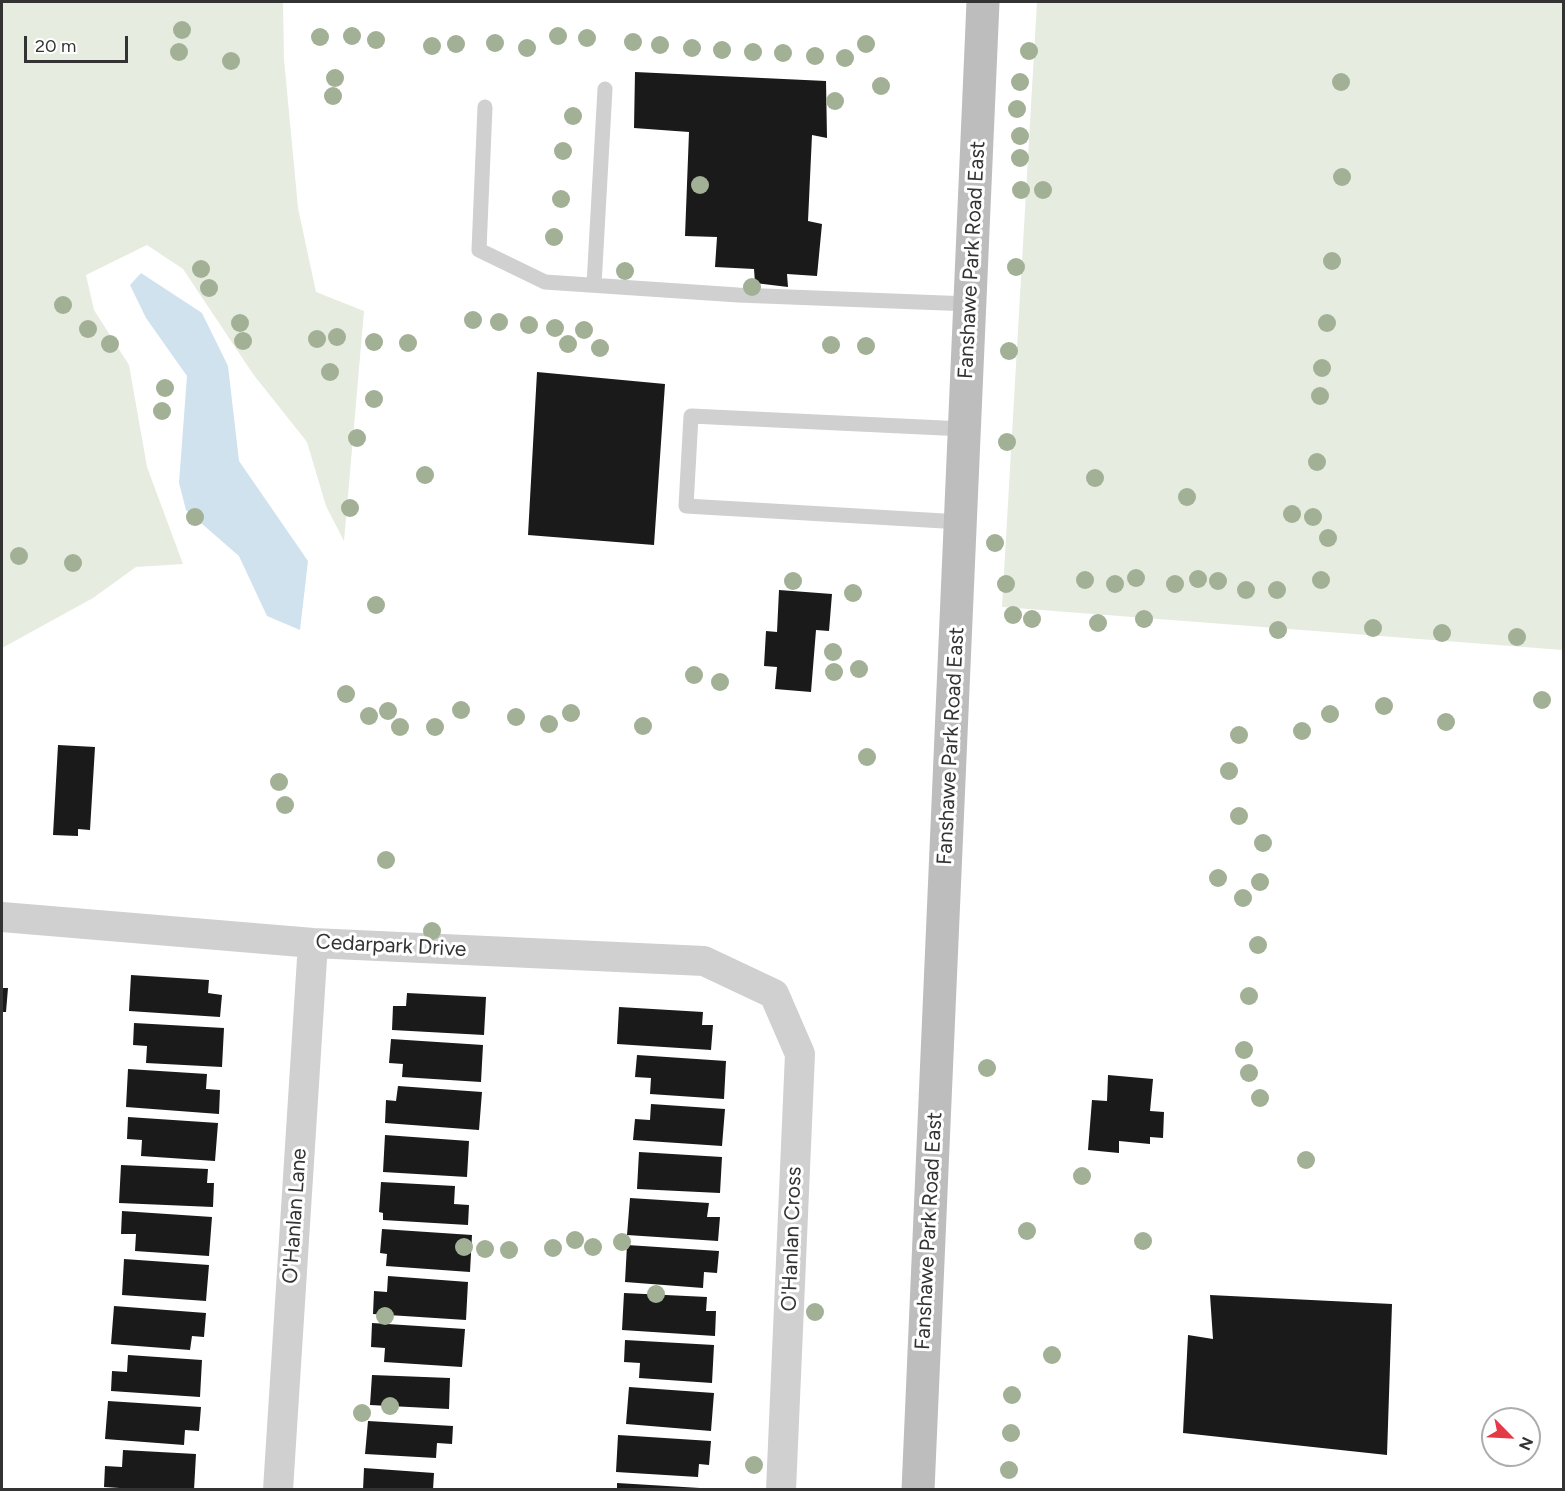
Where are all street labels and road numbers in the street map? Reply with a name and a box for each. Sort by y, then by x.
street label: Fanshawe Park Road East [953,140,991,380]
street label: Fanshawe Park Road East [932,626,970,866]
street label: Cedarpark Drive [315,929,467,963]
street label: Fanshawe Park Road East [910,1111,948,1351]
street label: O'Hanlan Lane [278,1147,312,1285]
street label: O'Hanlan Cross [777,1166,807,1312]

